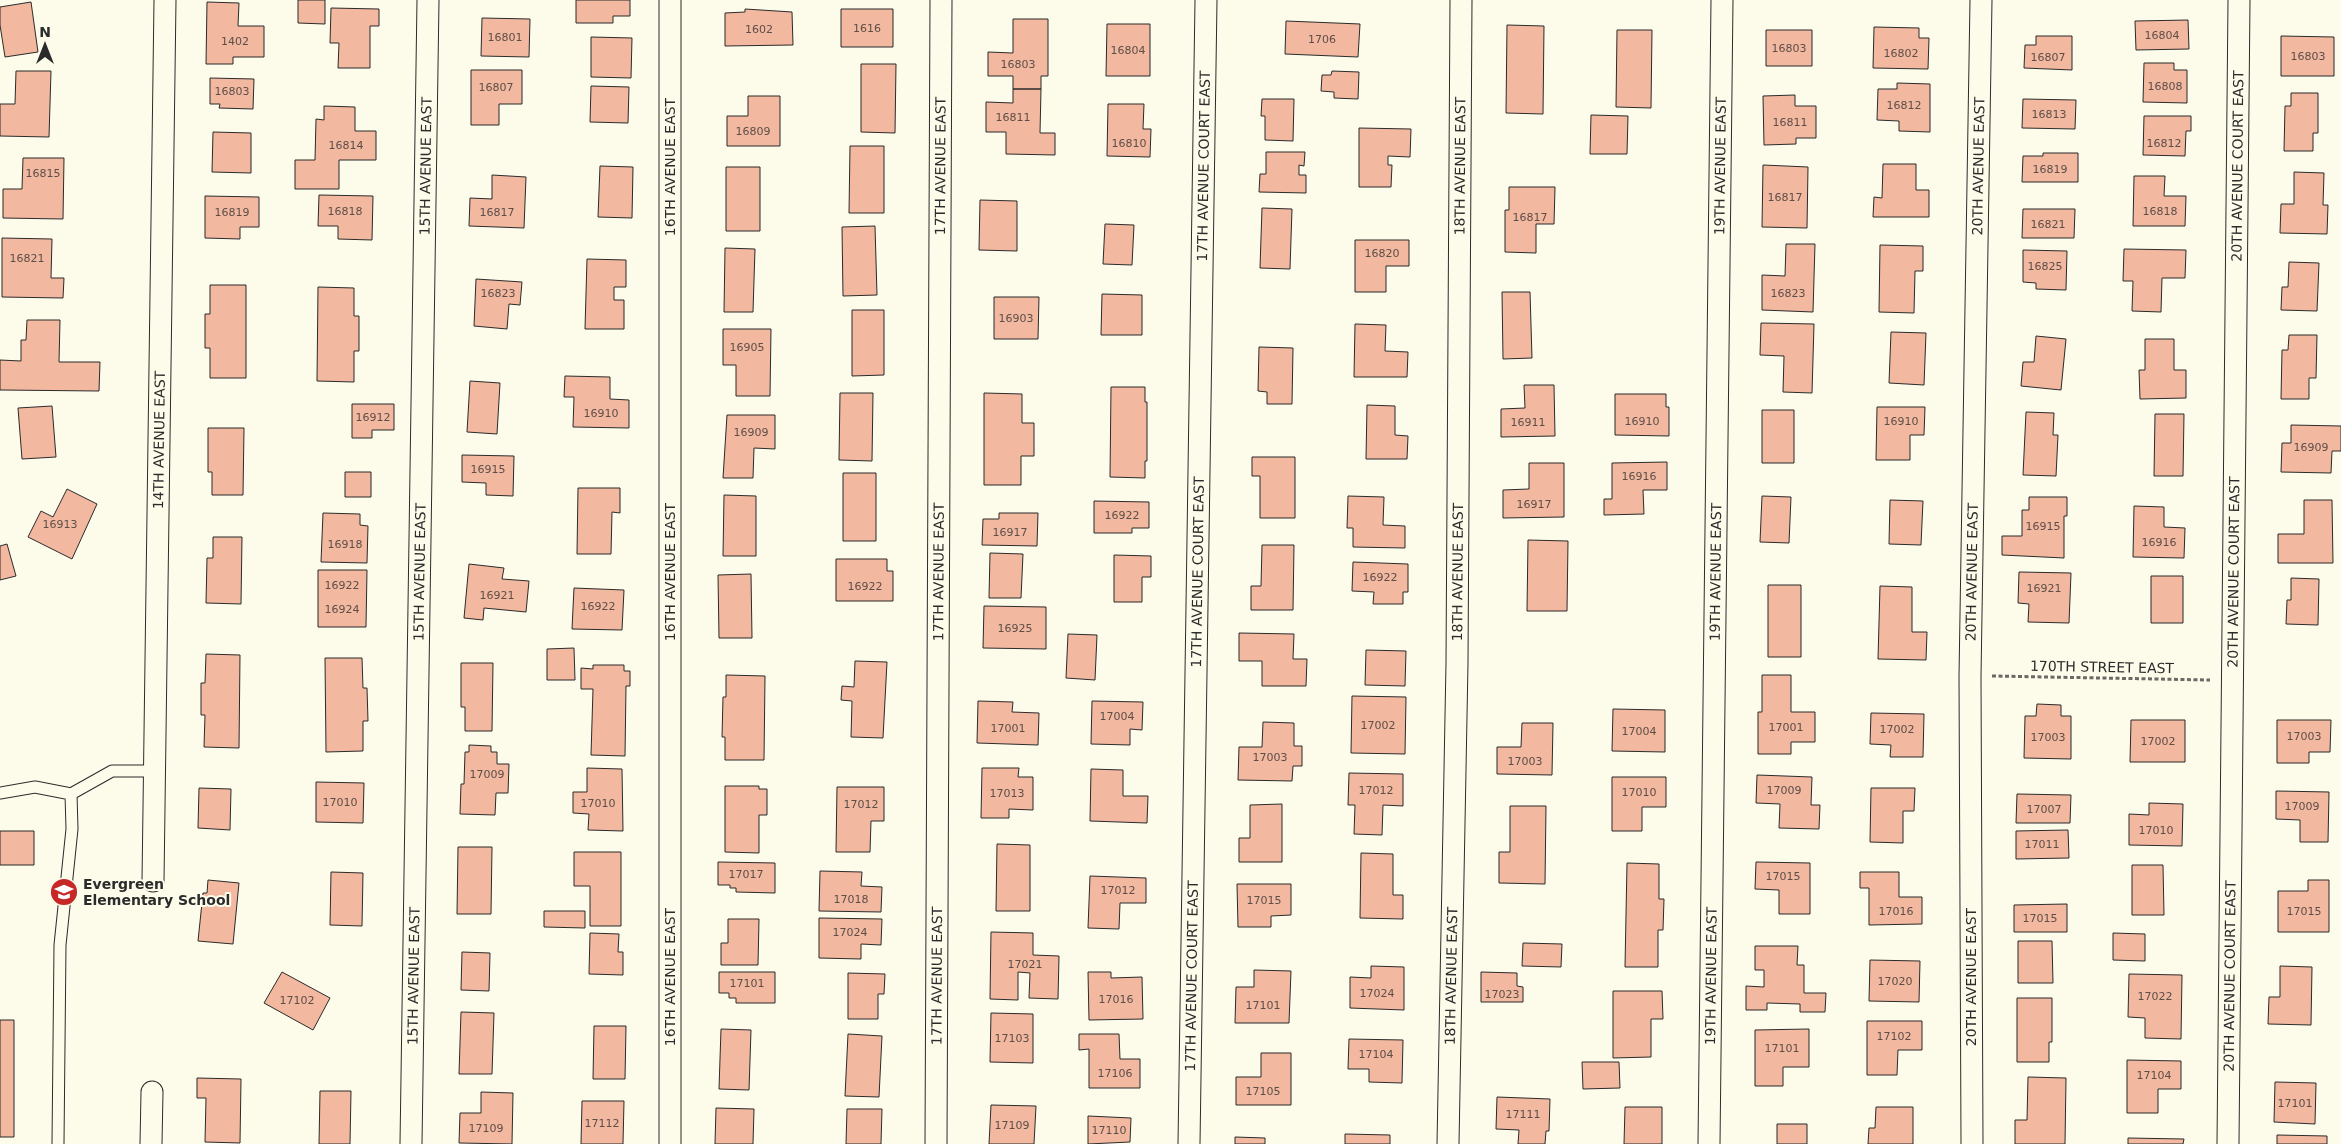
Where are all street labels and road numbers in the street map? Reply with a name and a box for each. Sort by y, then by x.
street label: 17TH AVENUE COURT EAST [1194,70,1213,262]
street label: 20TH AVENUE COURT EAST [2228,70,2246,262]
street label: 15TH AVENUE EAST [417,96,435,235]
street label: 17TH AVENUE EAST [932,96,949,235]
street label: 18TH AVENUE EAST [1452,96,1468,235]
street label: 19TH AVENUE EAST [1711,96,1729,235]
street label: 20TH AVENUE EAST [1969,96,1987,235]
street label: 16TH AVENUE EAST [662,97,678,236]
street label: 14TH AVENUE EAST [150,370,168,509]
street label: 17TH AVENUE COURT EAST [1188,476,1207,668]
street label: 20TH AVENUE COURT EAST [2225,476,2242,668]
street label: 15TH AVENUE EAST [410,502,429,641]
street label: 16TH AVENUE EAST [662,502,678,641]
street label: 17TH AVENUE EAST [930,502,947,641]
street label: 18TH AVENUE EAST [1449,502,1466,641]
street label: 19TH AVENUE EAST [1707,502,1724,641]
street label: 20TH AVENUE EAST [1963,502,1981,641]
street label: 170TH STREET EAST [2030,658,2175,676]
street label: 17TH AVENUE COURT EAST [1182,880,1201,1072]
street label: 20TH AVENUE COURT EAST [2221,880,2239,1072]
street label: 15TH AVENUE EAST [404,906,423,1045]
street label: 17TH AVENUE EAST [928,906,945,1045]
street label: 18TH AVENUE EAST [1442,906,1460,1045]
street label: 19TH AVENUE EAST [1702,906,1720,1045]
street label: 16TH AVENUE EAST [662,907,678,1046]
street label: 20TH AVENUE EAST [1963,907,1979,1046]

